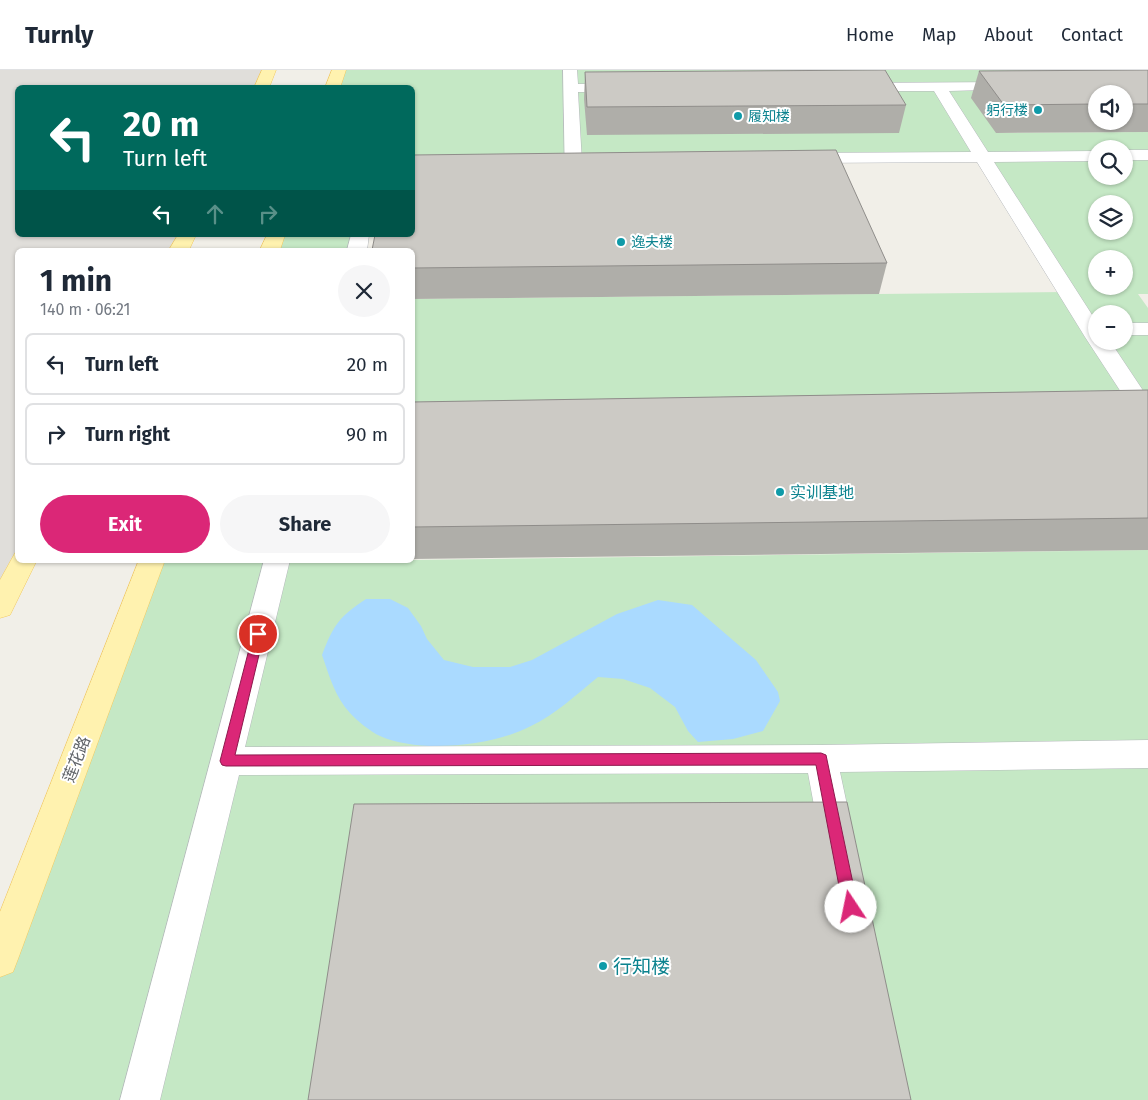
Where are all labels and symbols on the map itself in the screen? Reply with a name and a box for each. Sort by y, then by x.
place label: 躬行楼 [986,102,1028,119]
marker: 躬行楼 [1032,104,1044,116]
place label: 履知楼 [748,108,790,125]
marker: 履知楼 [732,110,744,122]
place label: 逸夫楼 [631,234,673,251]
marker: 逸夫楼 [615,236,627,248]
place label: 实训基地 [790,483,854,502]
marker: 实训基地 [774,486,786,498]
pin [237,613,279,655]
street label: 莲花路 [59,733,94,785]
position arrow [824,880,876,932]
place label: 行知楼 [613,955,670,978]
marker: 行知楼 [597,960,609,972]

